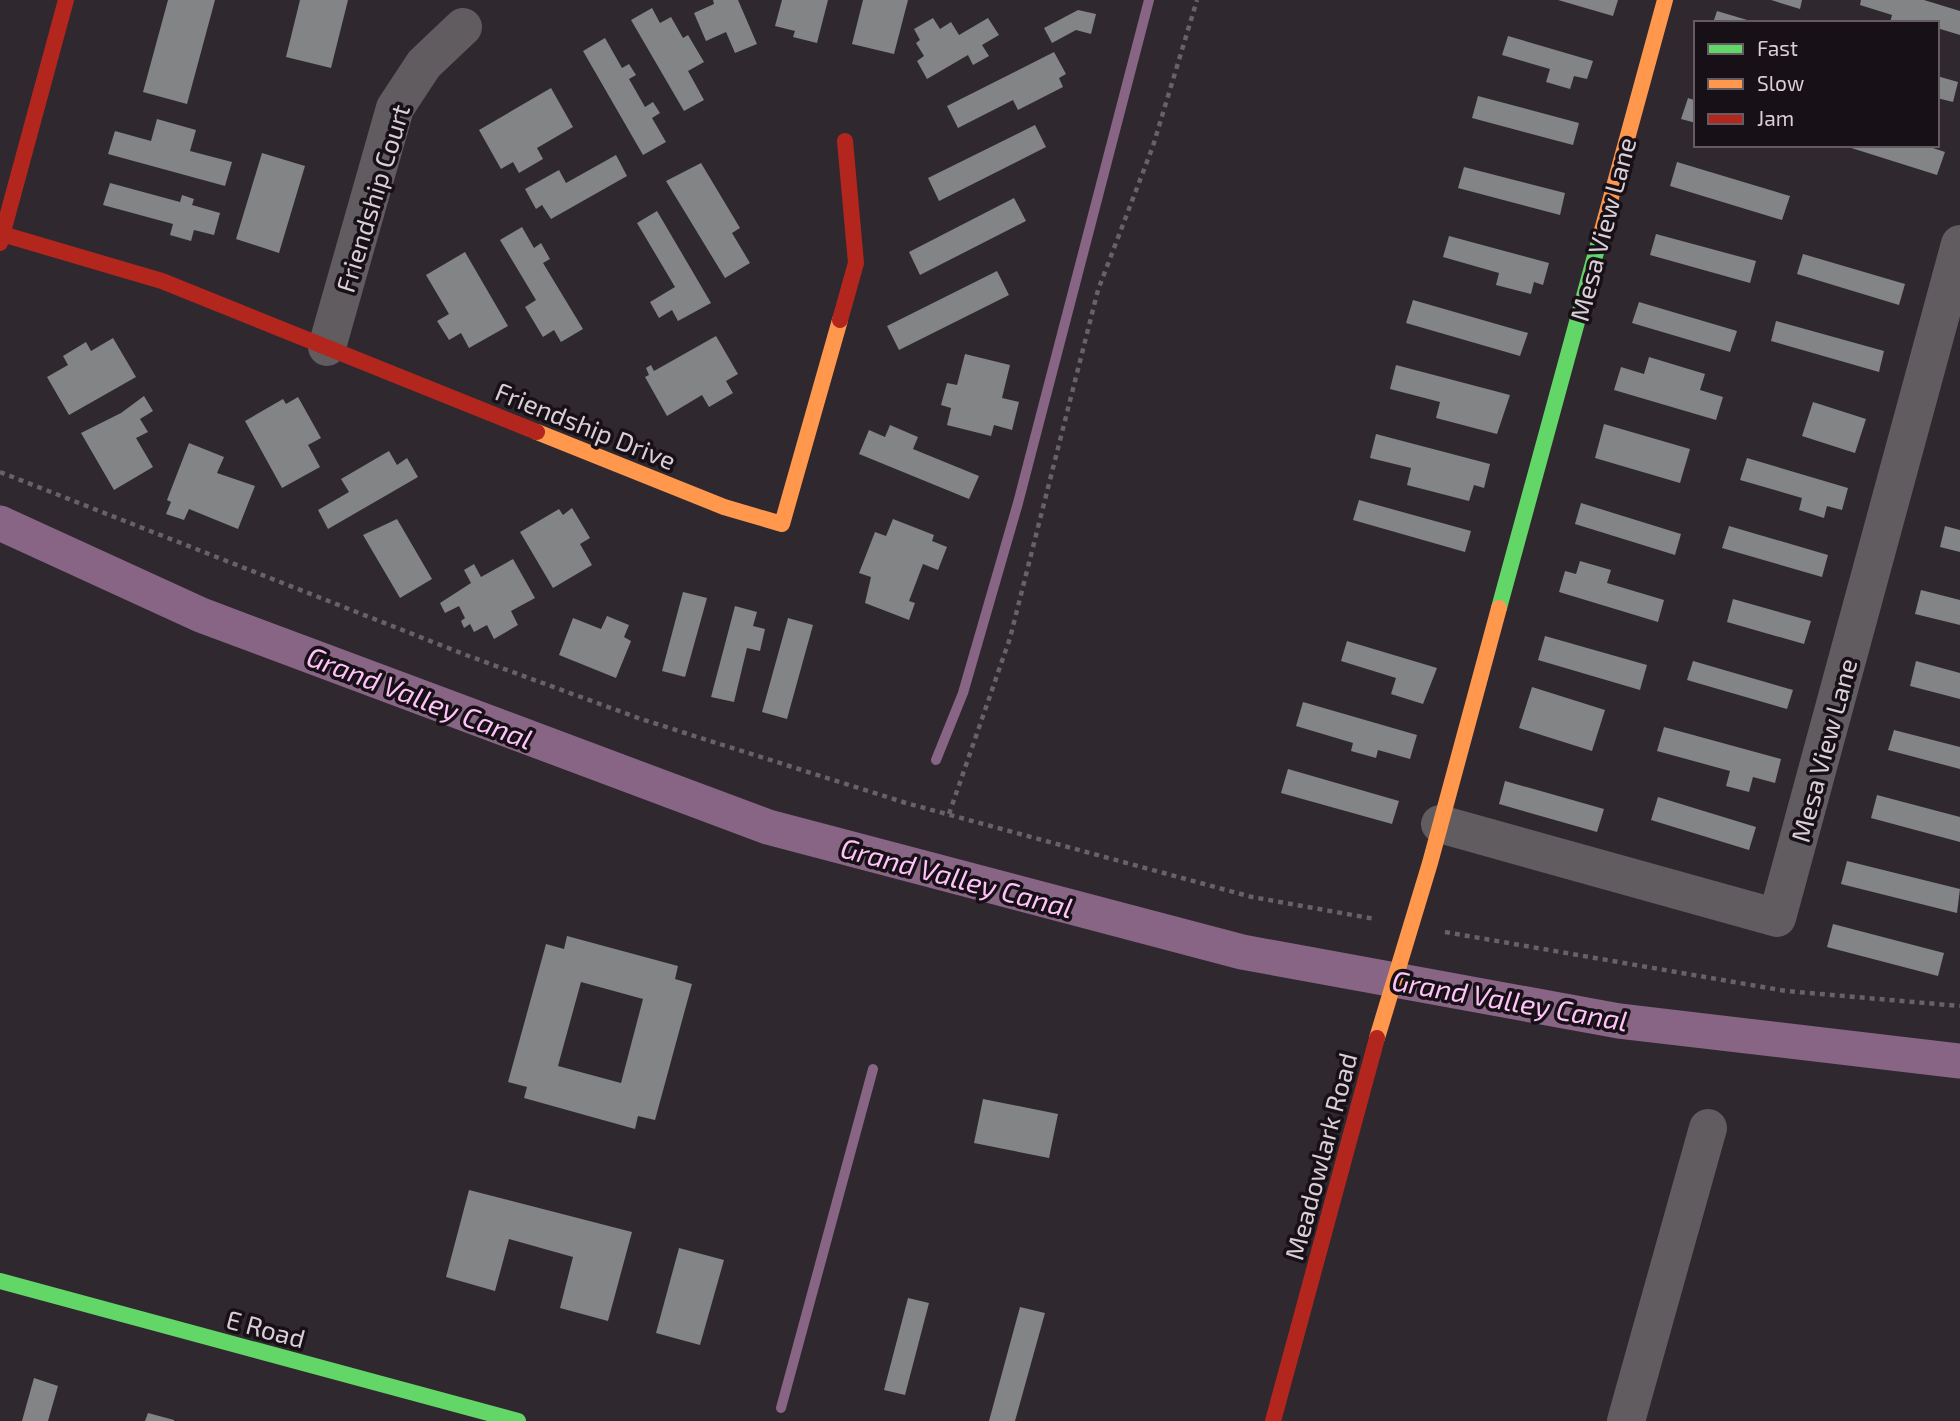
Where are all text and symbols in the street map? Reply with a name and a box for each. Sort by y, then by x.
legend [1694,21,1939,147]
text: Fast [1757,35,1798,60]
text: Slow [1757,70,1804,95]
street label: Friendship Court [329,100,415,296]
text: Jam [1757,105,1794,130]
street label: Mesa View Lane [1563,134,1641,324]
street label: Friendship Drive [491,375,681,475]
water label: Grand Valley Canal [302,638,538,756]
street label: Mesa View Lane [1784,655,1862,845]
water label: Grand Valley Canal [837,830,1077,924]
water label: Grand Valley Canal [1389,963,1631,1037]
street label: Meadowlark Road [1277,1049,1363,1263]
street label: E Road [223,1303,309,1353]

